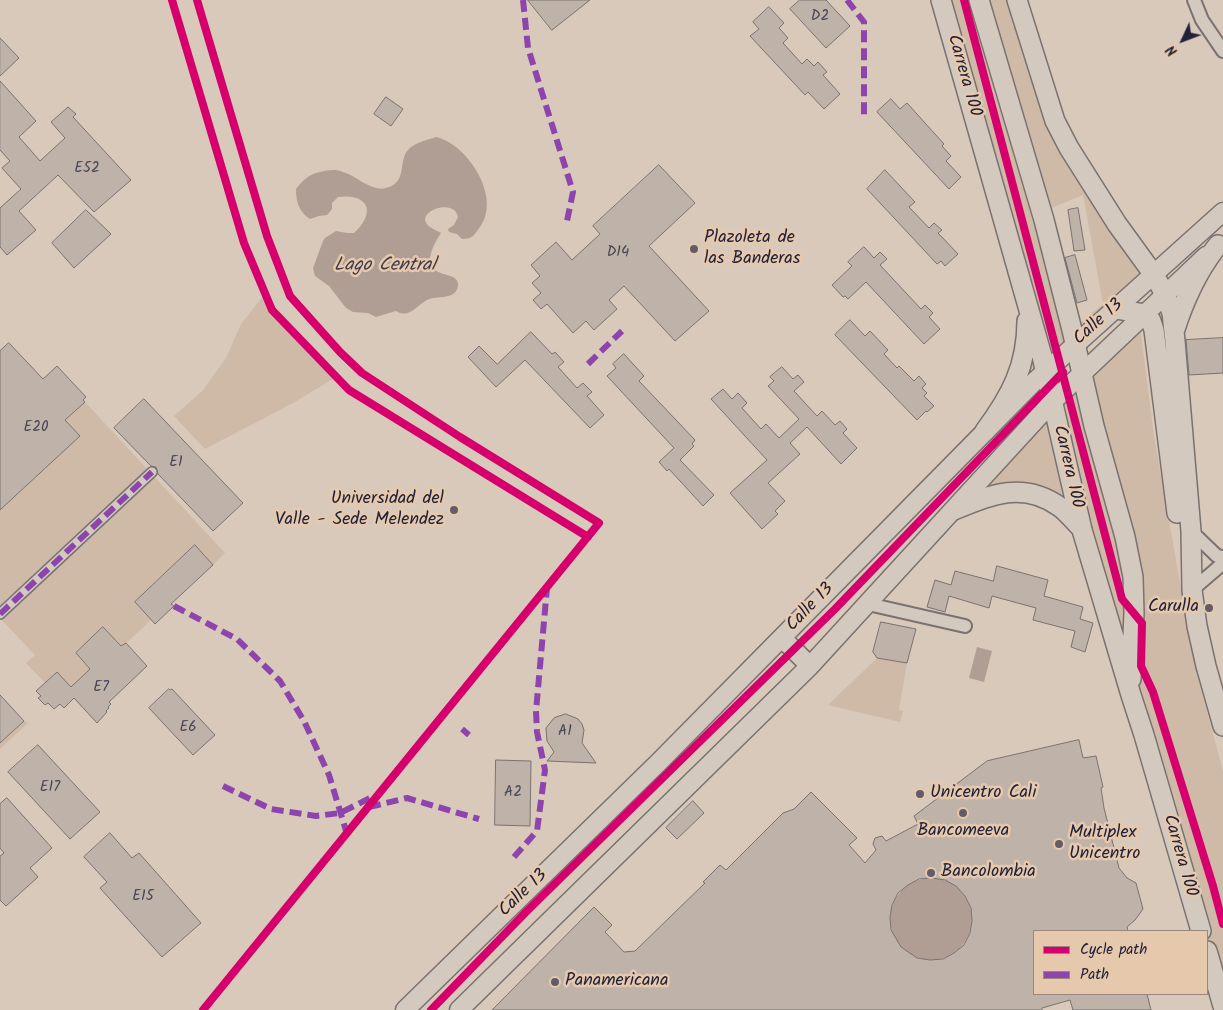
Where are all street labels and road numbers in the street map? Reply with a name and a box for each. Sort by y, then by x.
street label: Carrera 100 [941,32,985,120]
street label: Calle 13 [1070,295,1128,351]
street label: Carrera 100 [1047,423,1087,511]
street label: Calle 13 [783,579,839,637]
street label: Carrera 100 [1157,812,1201,900]
street label: Calle 13 [495,866,553,922]

